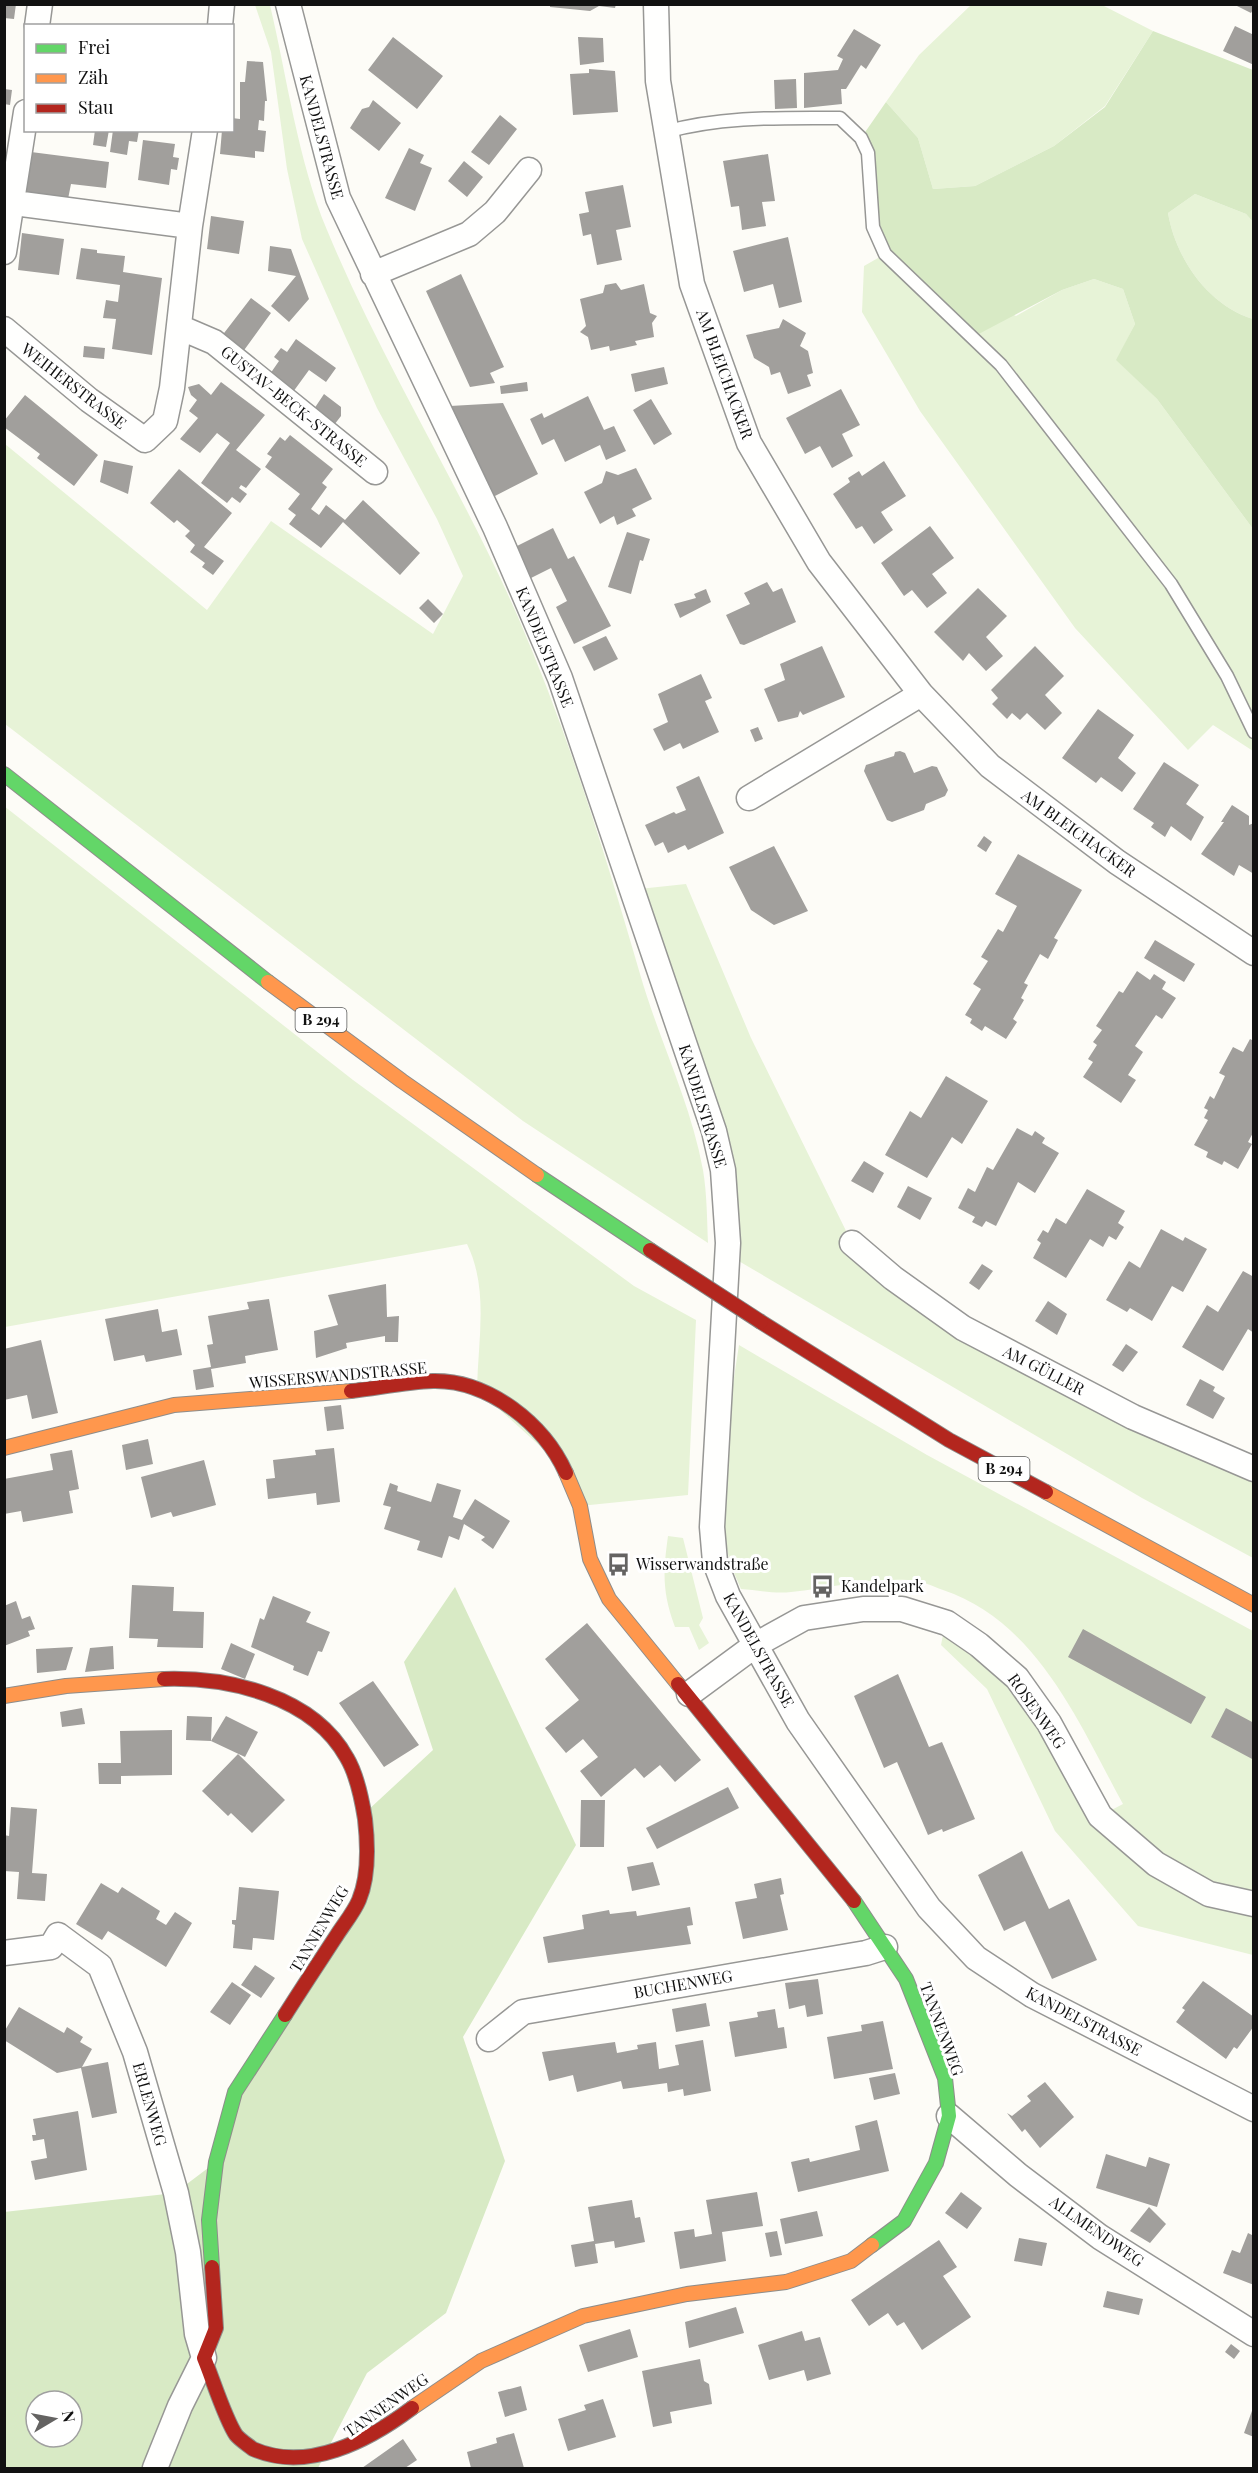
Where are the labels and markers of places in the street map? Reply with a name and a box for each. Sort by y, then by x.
bus stop icon: Wisserwandstraße [605,1551,631,1577]
place label: Wisserwandstraße [635,1553,769,1574]
bus stop icon: Kandelpark [810,1573,836,1599]
place label: Kandelpark [841,1575,924,1596]

